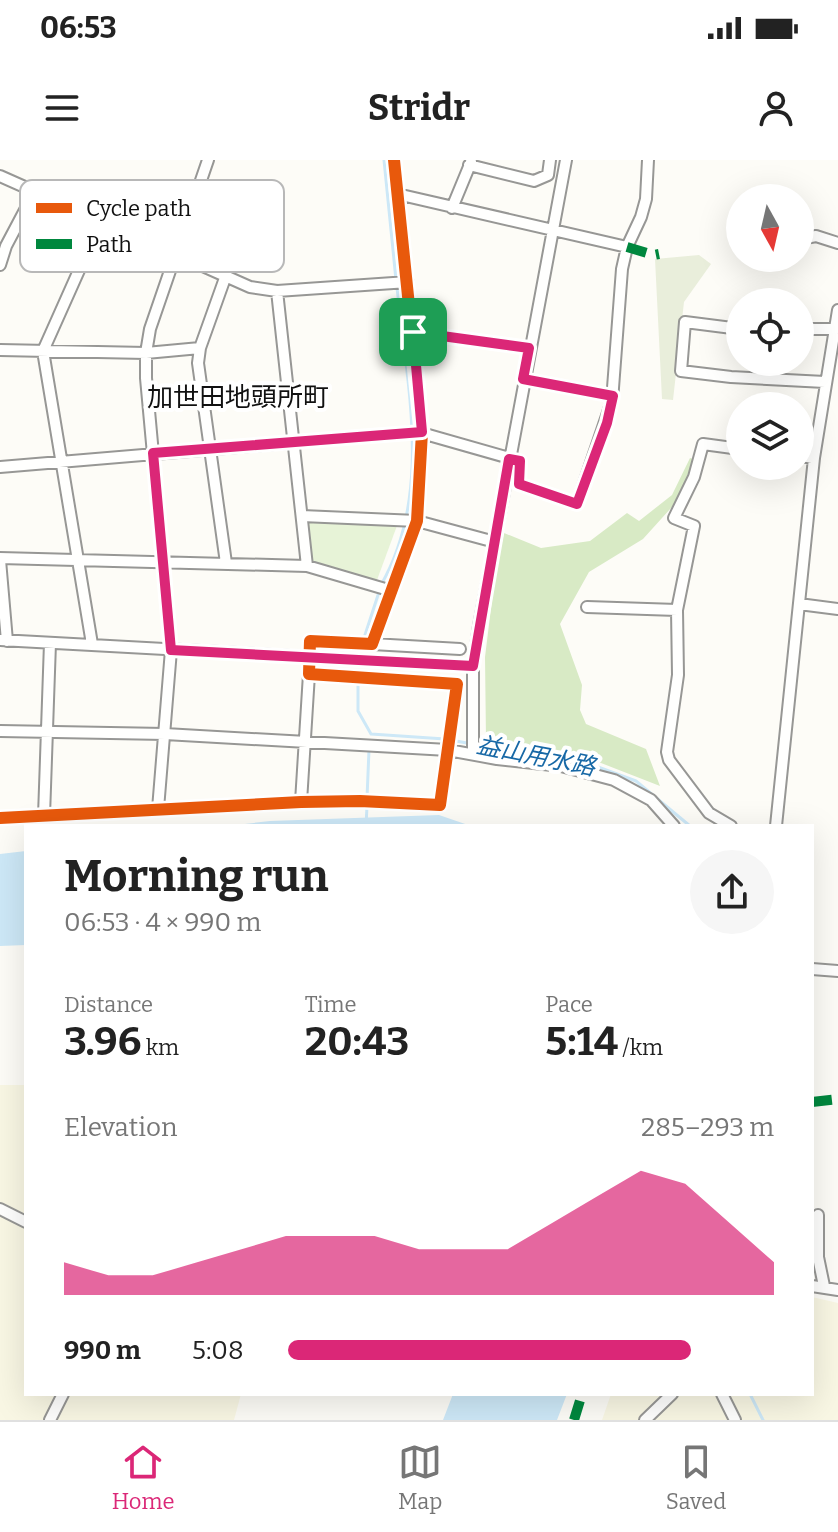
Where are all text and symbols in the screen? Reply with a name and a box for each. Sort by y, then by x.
text: 06:53 [40,10,117,46]
icon: menu [40,86,84,130]
text: Stridr [368,86,470,130]
icon: person [754,86,798,130]
legend [20,180,284,272]
north arrow [726,184,814,272]
map controls [726,184,814,480]
text: Cycle path [86,195,191,222]
text: Path [86,231,132,258]
button: locate [726,288,814,376]
pin [379,298,447,366]
icon: arrive [391,310,435,354]
district label: 加世田地頭所町 [147,382,329,413]
button: layers [726,392,814,480]
water label: 益山用水路 [474,731,600,782]
text: Morning run [64,850,328,903]
button: share [690,850,774,934]
text: 06:53 · 4 × 990 m [64,907,261,938]
text: Distance [64,991,153,1018]
text: Time [305,991,357,1018]
text: Pace [545,991,593,1018]
text: 3.96 [64,1018,141,1066]
text: 20:43 [305,1018,409,1066]
text: 5:14 [545,1018,618,1066]
text: km [141,1034,179,1061]
text: /km [618,1034,663,1061]
text: Elevation [64,1112,177,1143]
text: 285–293 m [641,1112,774,1143]
text: 990 m [64,1335,141,1366]
text: 5:08 [192,1335,244,1366]
tab: Home [112,1440,175,1515]
tab: Map [398,1440,442,1515]
tab: Saved [666,1440,726,1515]

